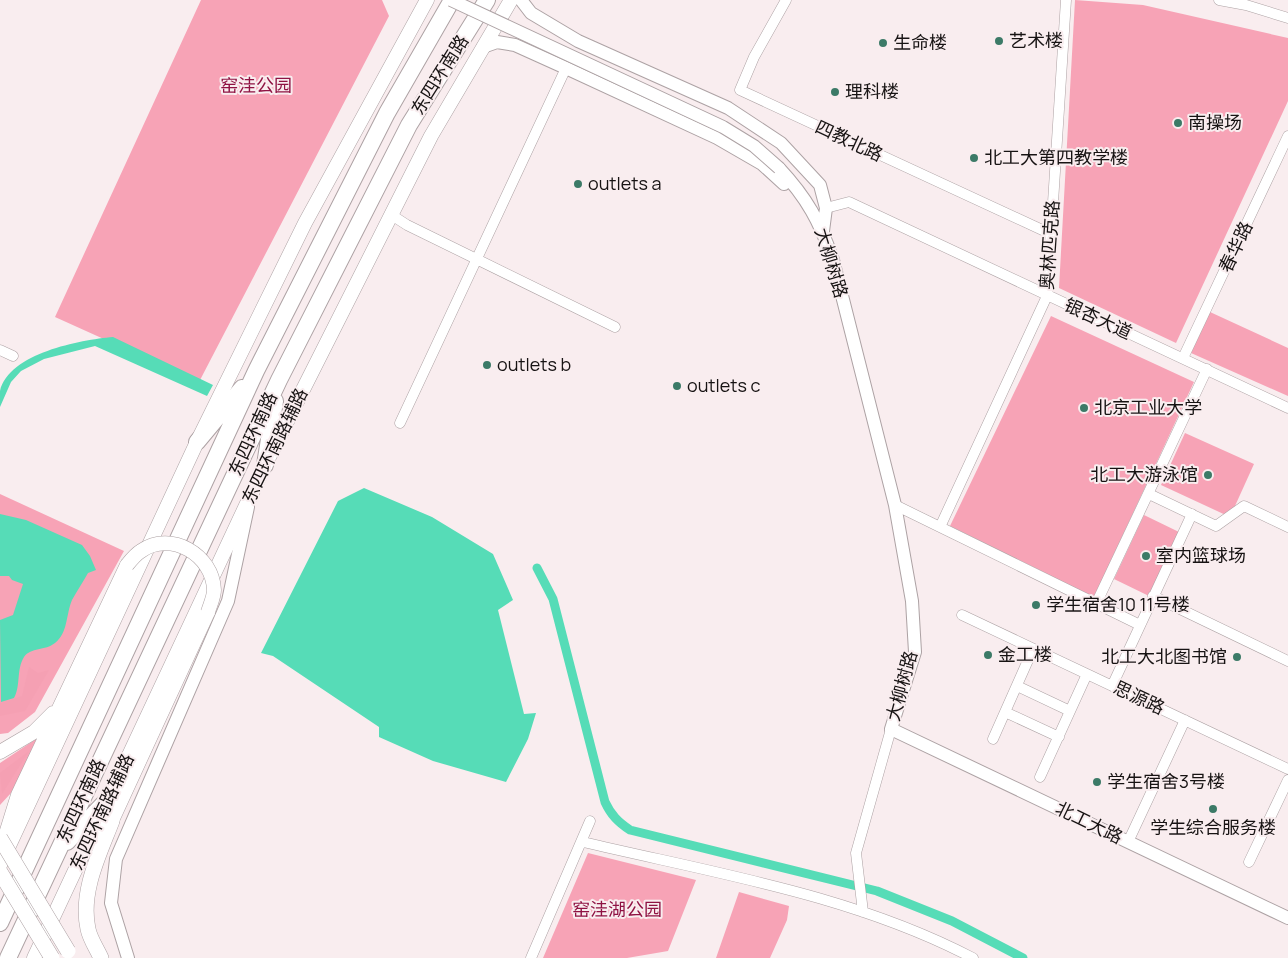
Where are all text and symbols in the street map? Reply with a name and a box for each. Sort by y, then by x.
place label: 艺术楼 [1009,28,1063,52]
street label: 东四环南路 [405,30,473,119]
place label: 生命楼 [893,30,947,54]
marker: 艺术楼 [993,35,1005,47]
marker: 生命楼 [877,37,889,49]
park label: 窑洼公园 [220,73,292,97]
place label: 理科楼 [845,79,899,103]
marker: 理科楼 [829,86,841,98]
place label: 南操场 [1188,110,1242,134]
street label: 四教北路 [812,114,887,166]
marker: 南操场 [1172,117,1184,129]
place label: 北工大第四教学楼 [984,145,1128,169]
marker: 北工大第四教学楼 [968,152,980,164]
place label: outlets a [588,171,662,195]
marker: outlets a [572,178,584,190]
street label: 奥林匹克路 [1034,199,1064,291]
street label: 春华路 [1213,217,1257,276]
street label: 大柳树路 [810,225,854,301]
street label: 银杏大道 [1061,292,1136,344]
place label: outlets b [497,352,571,376]
marker: outlets b [481,359,493,371]
place label: outlets c [687,373,761,397]
marker: outlets c [671,380,683,392]
street label: 东四环南路辅路 [236,384,313,507]
street label: 东四环南路 [222,388,282,479]
place label: 北京工业大学 [1094,395,1202,419]
marker: 北京工业大学 [1078,402,1090,414]
place label: 北工大游泳馆 [1090,462,1198,486]
marker: 北工大游泳馆 [1202,469,1214,481]
place label: 室内篮球场 [1156,543,1246,567]
marker: 室内篮球场 [1140,550,1152,562]
place label: 学生宿舍10 11号楼 [1046,592,1190,616]
marker: 学生宿舍10 11号楼 [1030,599,1042,611]
place label: 金工楼 [998,642,1052,666]
place label: 北工大北图书馆 [1101,644,1227,668]
street label: 大柳树路 [880,648,922,724]
marker: 金工楼 [982,649,994,661]
marker: 北工大北图书馆 [1231,651,1243,663]
street label: 思源路 [1110,675,1169,719]
street label: 东四环南路辅路 [64,749,139,874]
street label: 东四环南路 [50,755,110,846]
place label: 学生宿舍3号楼 [1107,769,1225,793]
marker: 学生宿舍3号楼 [1091,776,1103,788]
street label: 北工大路 [1052,796,1127,849]
marker: 学生综合服务楼 [1207,803,1219,815]
place label: 学生综合服务楼 [1150,815,1276,839]
park label: 窑洼湖公园 [572,897,662,921]

